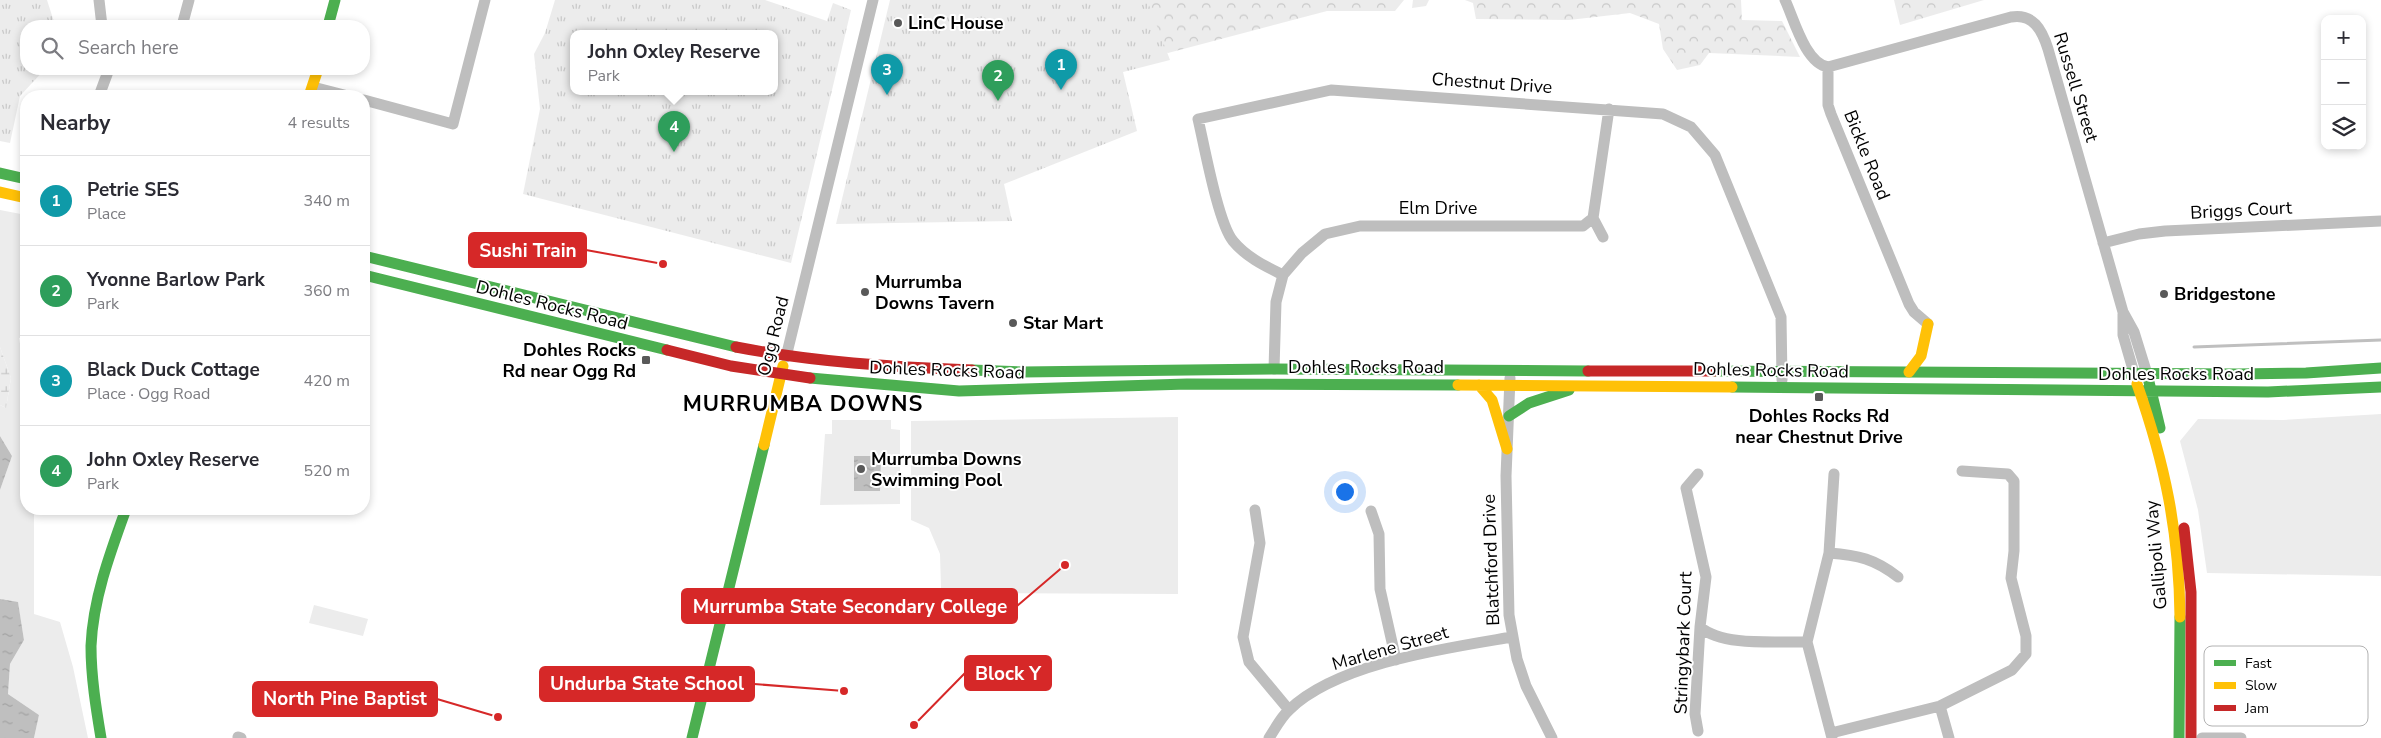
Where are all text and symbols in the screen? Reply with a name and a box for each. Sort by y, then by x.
place label: LinC House [908,11,1004,35]
map controls [2321,15,2366,150]
button: + [2321,15,2366,60]
marker: LinC House [892,17,904,29]
search box [20,20,370,75]
street label: Russell Street [2048,29,2104,145]
popup [570,30,778,95]
icon: search [38,34,66,62]
text: Search here [78,35,179,61]
text: John Oxley Reserve [588,39,760,65]
pin: 1 [1045,49,1077,90]
pin: 3 [871,54,903,95]
pin: 2 [982,60,1014,101]
button: − [2321,60,2366,105]
text: Park [588,65,620,87]
street label: Chestnut Drive [1431,67,1553,99]
button: layers [2321,105,2366,150]
street label: Bickle Road [1838,106,1896,204]
text: Nearby [40,109,110,137]
pin: 4 [658,111,690,152]
text: 4 results [288,112,350,134]
text: Petrie SES [87,177,179,203]
text: 1 [51,190,61,212]
text: 340 m [303,190,350,212]
street label: Briggs Court [2189,195,2293,225]
street label: Elm Drive [1399,196,1477,220]
text: Place [87,203,126,225]
callout: Sushi Train [469,233,586,267]
text: Sushi Train [479,238,577,264]
text: Yvonne Barlow Park [87,267,265,293]
place label: Murrumba Downs Tavern [875,270,995,315]
street label: Dohles Rocks Road [473,275,631,335]
text: 2 [51,280,61,302]
text: 360 m [303,280,350,302]
place label: Bridgestone [2174,282,2276,306]
marker: Murrumba Downs Tavern [859,286,871,298]
marker: Bridgestone [2158,288,2170,300]
text: Park [87,293,119,315]
street label: Ogg Road [752,294,794,378]
place label: Star Mart [1023,311,1103,335]
marker: Star Mart [1007,317,1019,329]
place label: Dohles Rocks Rd near Ogg Rd [503,338,636,383]
marker: Dohles Rocks Rd near Ogg Rd [640,354,652,366]
street label: Dohles Rocks Road [869,355,1025,385]
street label: Dohles Rocks Road [1288,355,1444,379]
text: Black Duck Cottage [87,357,260,383]
street label: Dohles Rocks Road [1693,357,1849,383]
street label: Dohles Rocks Road [2098,362,2254,386]
text: 3 [51,370,61,392]
text: 420 m [303,370,350,392]
text: Place · Ogg Road [87,383,210,405]
district label: MURRUMBA DOWNS [683,389,923,419]
marker: Dohles Rocks Rd near Chestnut Drive [1813,391,1825,403]
place label: Dohles Rocks Rd near Chestnut Drive [1735,404,1903,449]
text: John Oxley Reserve [87,447,259,473]
place label: Murrumba Downs Swimming Pool [871,447,1022,492]
text: 4 [51,460,61,482]
text: 520 m [303,460,350,482]
marker: Murrumba Downs Swimming Pool [855,463,867,475]
text: Park [87,473,119,495]
your location [1332,479,1358,505]
street label: Blatchford Drive [1477,494,1505,626]
street label: Gallipoli Way [2139,499,2173,611]
street label: Stringybark Court [1669,570,1698,715]
callout: Murrumba State Secondary College [682,589,1017,623]
text: Murrumba State Secondary College [693,594,1007,620]
street label: Marlene Street [1329,620,1452,676]
legend [2204,646,2368,726]
text: Fast [2245,654,2271,673]
callout: Block Y [965,656,1051,690]
text: Block Y [975,661,1042,687]
callout: Undurba State School [540,667,754,701]
text: Undurba State School [550,671,744,697]
text: Slow [2245,676,2277,695]
callout: North Pine Baptist [253,682,437,716]
text: North Pine Baptist [263,686,428,712]
text: Jam [2244,699,2269,718]

